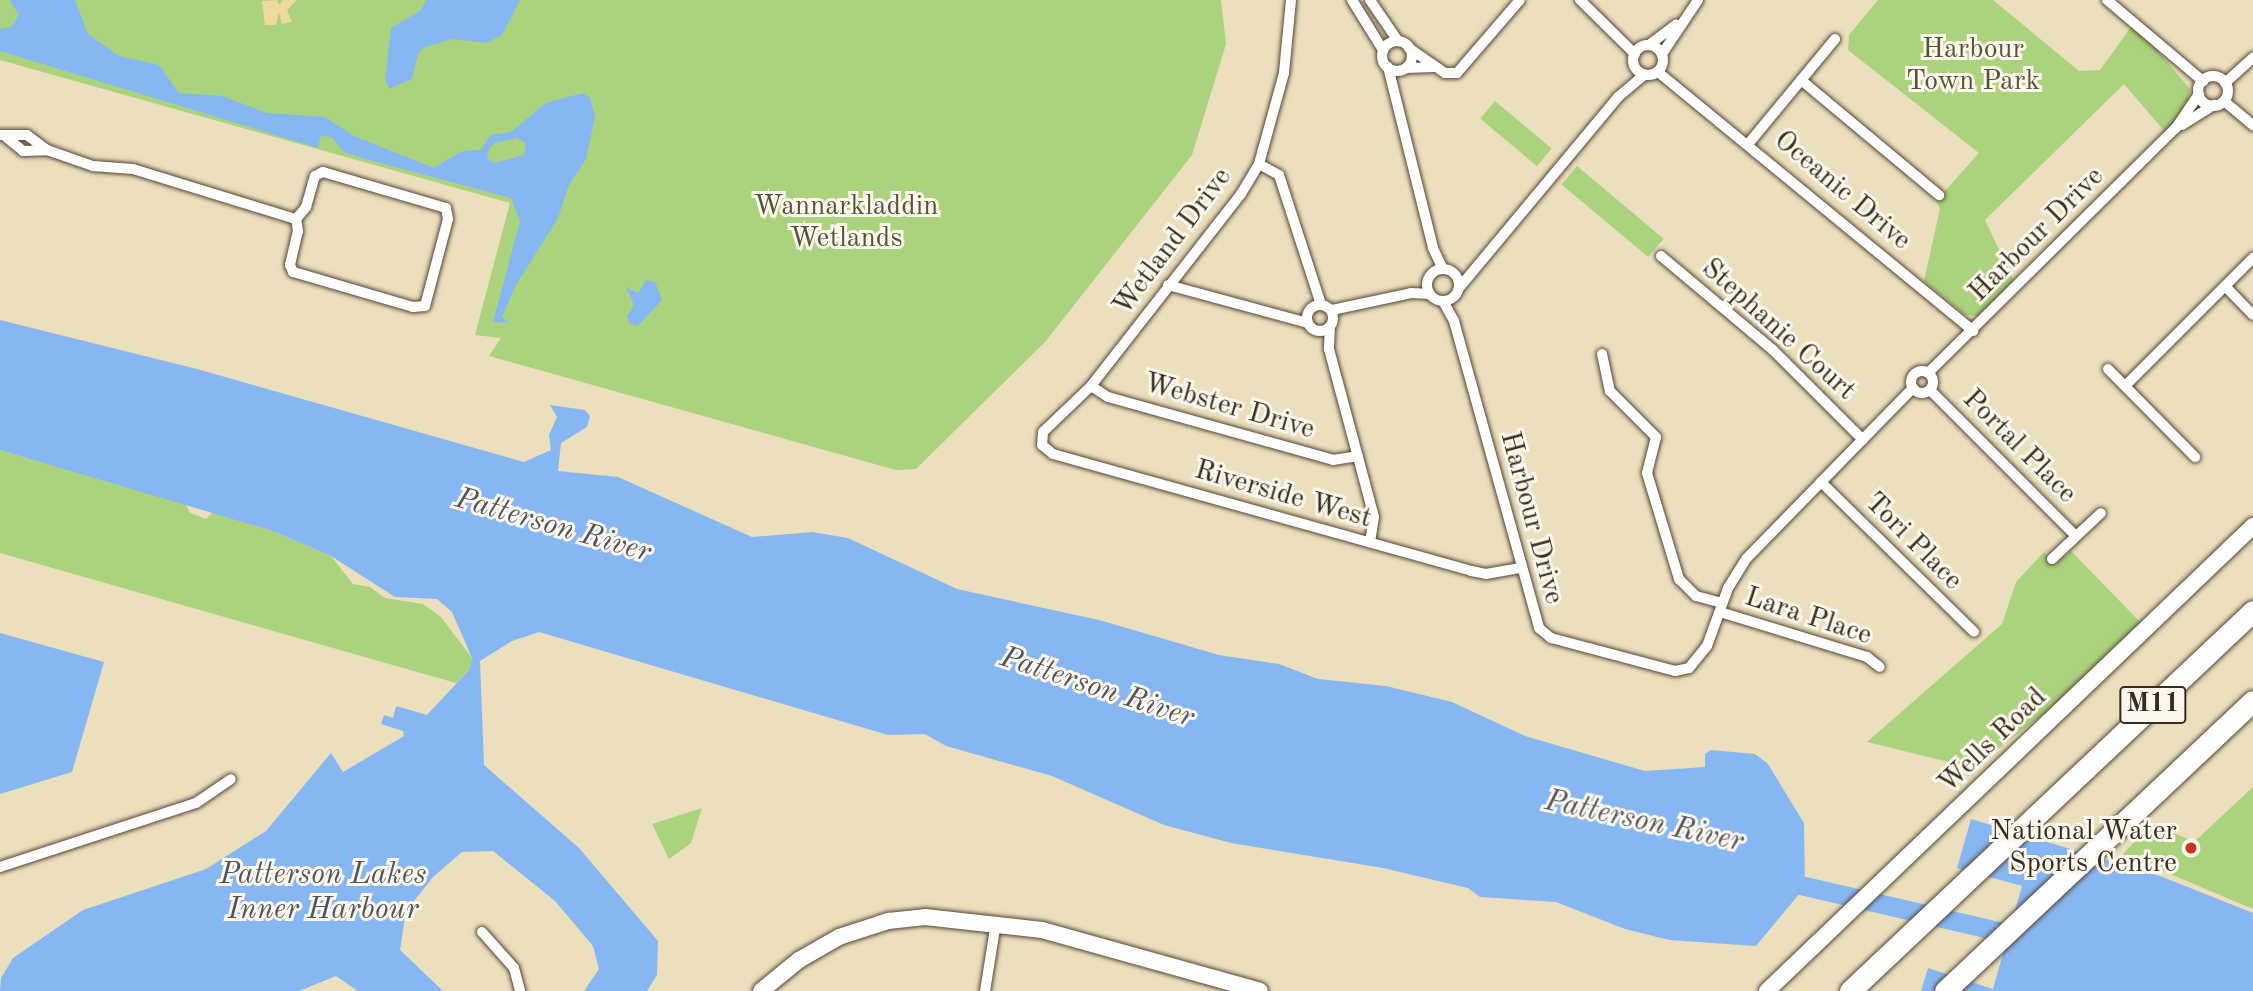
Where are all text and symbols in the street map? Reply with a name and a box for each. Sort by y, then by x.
park label: Harbour Town Park [1906,33,2040,99]
street label: Oceanic Drive [1767,124,1917,258]
street label: Harbour Drive [1962,160,2112,310]
street label: Wetland Drive [1107,162,1239,322]
park label: Wannarkladdin Wetlands [754,190,938,256]
street label: Stephanie Court [1694,252,1862,408]
street label: Webster Drive [1140,367,1318,447]
street label: Portal Place [1955,383,2083,511]
street label: Harbour Drive [1492,428,1570,608]
street label: Riverside West [1191,454,1375,536]
water label: Patterson River [451,481,655,571]
street label: Tori Place [1857,486,1969,598]
street label: Lara Place [1740,581,1876,653]
water label: Patterson River [995,640,1199,736]
street label: Wells Road [1932,681,2054,801]
road number: M11 [2118,682,2188,727]
water label: Patterson River [1542,783,1746,861]
place label: National Water Sports Centre [1990,815,2177,881]
marker: National Water Sports Centre [2183,840,2199,856]
water label: Patterson Lakes Inner Harbour [220,857,426,928]

